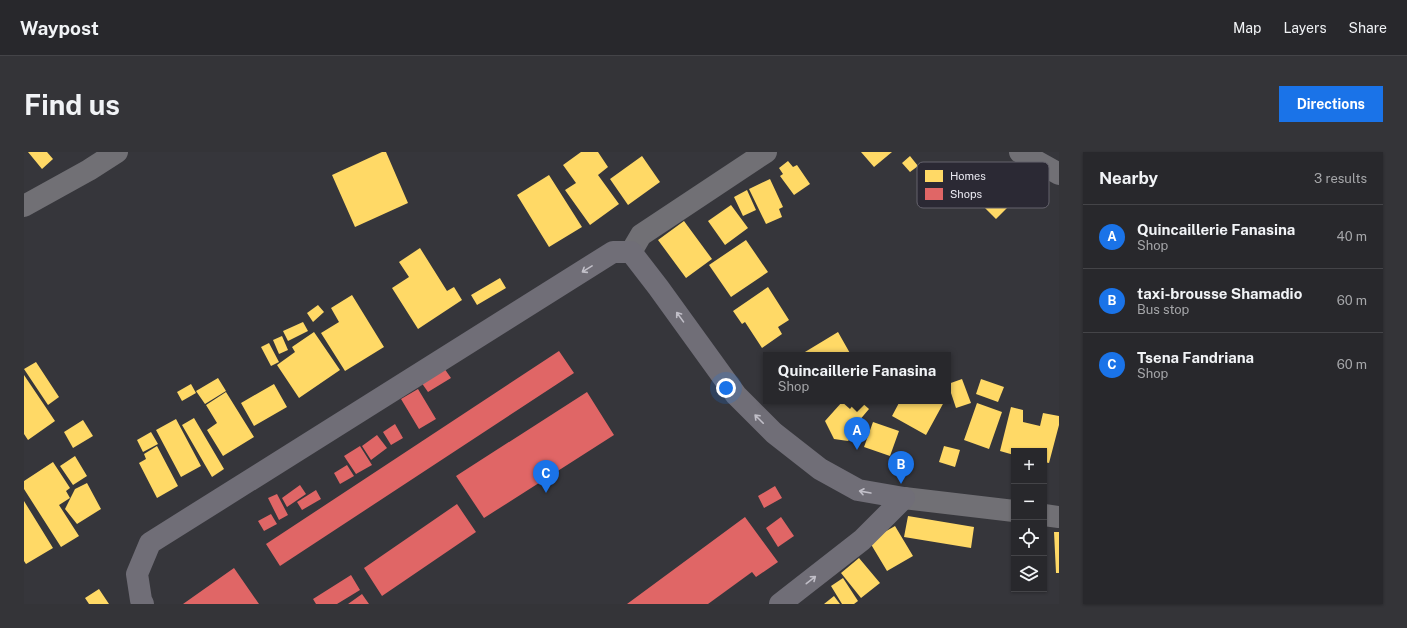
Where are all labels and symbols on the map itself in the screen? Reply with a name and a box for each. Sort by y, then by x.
legend [917,162,1049,208]
text: Homes [950,170,986,182]
text: Shops [950,188,982,200]
one-way arrow [582,265,593,273]
one-way arrow [675,311,684,322]
your location [716,378,736,398]
one-way arrow [755,414,764,424]
pin: A [844,417,870,450]
pin: B [888,451,914,484]
pin: C [533,460,559,493]
one-way arrow [859,487,872,495]
one-way arrow [805,576,816,584]

